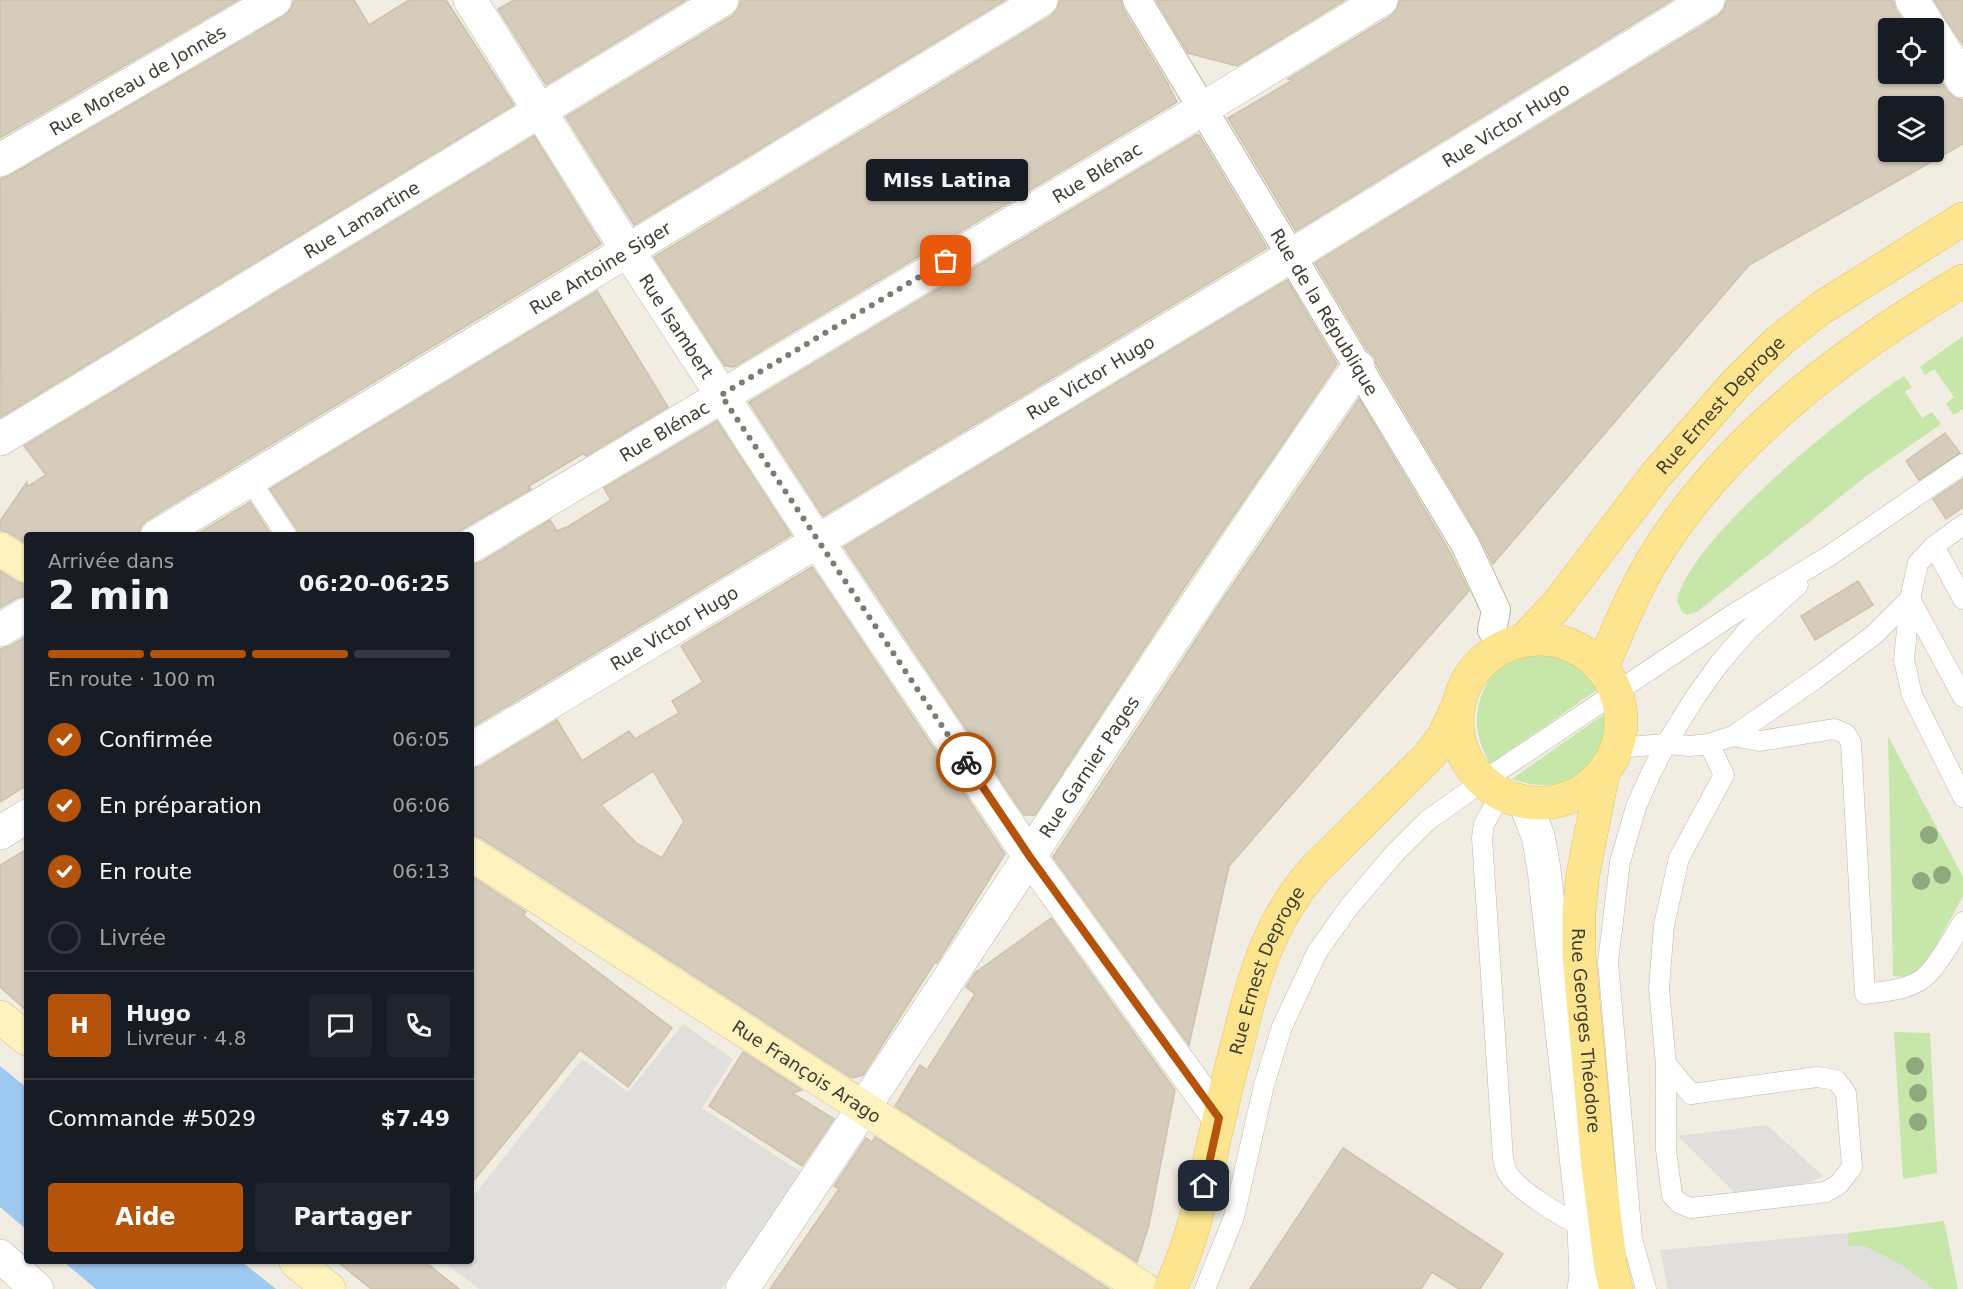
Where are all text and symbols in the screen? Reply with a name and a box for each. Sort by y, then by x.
map controls [1878,18,1944,162]
button: locate [1878,18,1944,84]
street label: Rue Moreau de Jonnès [45,21,229,140]
street label: Rue Victor Hugo [1438,77,1573,171]
button: layers [1878,96,1944,162]
street label: Rue Blénac [1048,137,1146,207]
callout: MIss Latina [865,159,1027,201]
text: MIss Latina [883,168,1011,192]
street label: Rue Lamartine [300,176,423,262]
street label: Rue Antoine Siger [525,216,675,318]
street label: Rue de la République [1267,225,1383,399]
pin [920,235,971,286]
icon: bag [929,244,962,277]
street label: Rue Isambert [635,270,718,382]
street label: Rue Victor Hugo [1023,330,1158,423]
street label: Rue Ernest Deproge [1651,331,1789,478]
street label: Rue Blénac [616,396,713,465]
text: Arrivée dans [48,549,174,573]
text: 06:20–06:25 [299,571,450,596]
text: 2 min [48,573,170,618]
street label: Rue Victor Hugo [606,581,742,674]
text: En route · 100 m [48,667,216,691]
street label: Rue Garnier Pages [1034,692,1143,841]
icon: check [48,723,81,756]
text: Confirmée [99,727,213,752]
text: 06:05 [392,727,450,751]
courier [936,732,996,792]
icon: bike [950,746,983,779]
icon: check [48,789,81,822]
text: En préparation [99,793,262,818]
text: 06:06 [392,793,450,817]
icon: check [48,855,81,888]
text: En route [99,859,192,884]
text: 06:13 [392,859,450,883]
street label: Rue Ernest Deproge [1224,882,1308,1057]
text: Livrée [99,925,166,950]
street label: Rue Georges Théodore [1568,928,1605,1134]
button: chat [309,994,372,1057]
button: phone [387,994,450,1057]
text: Hugo [126,1001,191,1026]
text: H [70,1013,89,1038]
street label: Rue François Arago [729,1015,885,1127]
text: Livreur · 4.8 [126,1026,246,1050]
text: Commande #5029 [48,1106,256,1131]
text: $7.49 [380,1106,450,1131]
pin [1178,1160,1229,1211]
icon: home [1187,1169,1220,1202]
button: Aide [48,1183,243,1252]
button: Partager [255,1183,450,1252]

